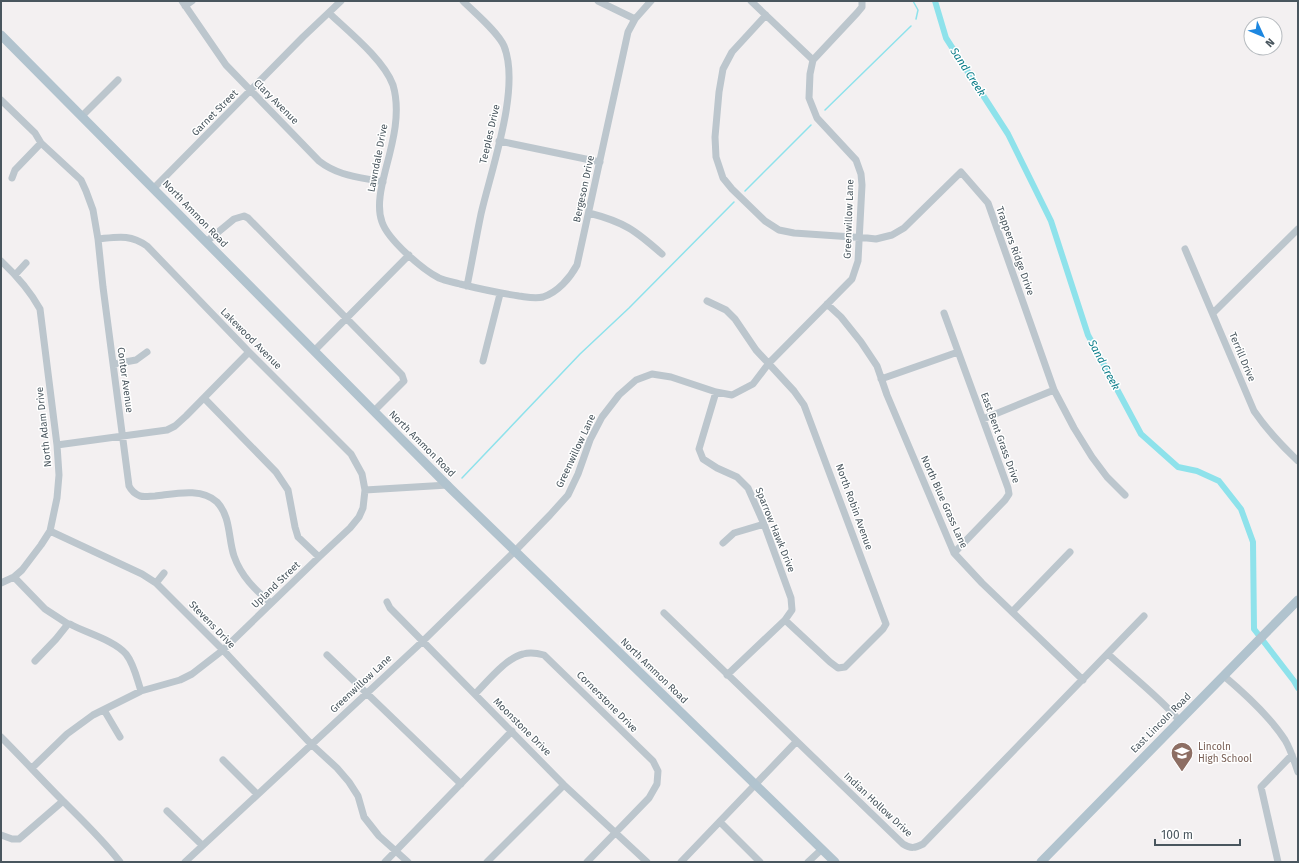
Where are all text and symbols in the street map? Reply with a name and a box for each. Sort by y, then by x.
north arrow [1243,16,1283,56]
text: N [1263,35,1277,50]
water label: Sand Creek [947,45,988,99]
street label: Clary Avenue [251,77,301,127]
street label: Garnet Street [189,87,241,139]
street label: Teeples Drive [477,103,503,165]
street label: Lawndale Drive [366,123,390,193]
street label: Bergeson Drive [571,154,597,224]
street label: North Ammon Road [160,178,230,250]
street label: Greenwillow Lane [842,179,856,259]
street label: Trappers Ridge Drive [993,205,1037,297]
street label: Lakewood Avenue [218,306,284,372]
street label: Terrill Drive [1226,330,1258,384]
water label: Sand Creek [1085,337,1123,392]
street label: Contor Avenue [114,346,136,414]
street label: North Adam Drive [34,386,54,468]
street label: East Bent Grass Drive [978,391,1022,485]
street label: North Ammon Road [386,408,458,480]
street label: Greenwillow Lane [554,412,598,490]
street label: North Blue Grass Lane [918,454,970,550]
street label: North Robin Avenue [833,462,875,552]
street label: Sparrow Hawk Drive [753,486,797,574]
street label: Upland Street [249,559,303,611]
street label: Stevens Drive [186,599,238,651]
street label: North Ammon Road [618,636,690,706]
street label: Greenwillow Lane [328,652,394,716]
street label: Cornerstone Drive [574,669,640,735]
street label: East Lincoln Road [1128,690,1194,756]
street label: Moonstone Drive [491,696,553,758]
school or university icon: Lincoln High School [1169,740,1195,773]
place label: Lincoln High School [1198,741,1252,765]
street label: Indian Hollow Drive [841,770,915,840]
scale bar [1155,821,1240,847]
text: 100 m [1161,828,1193,842]

